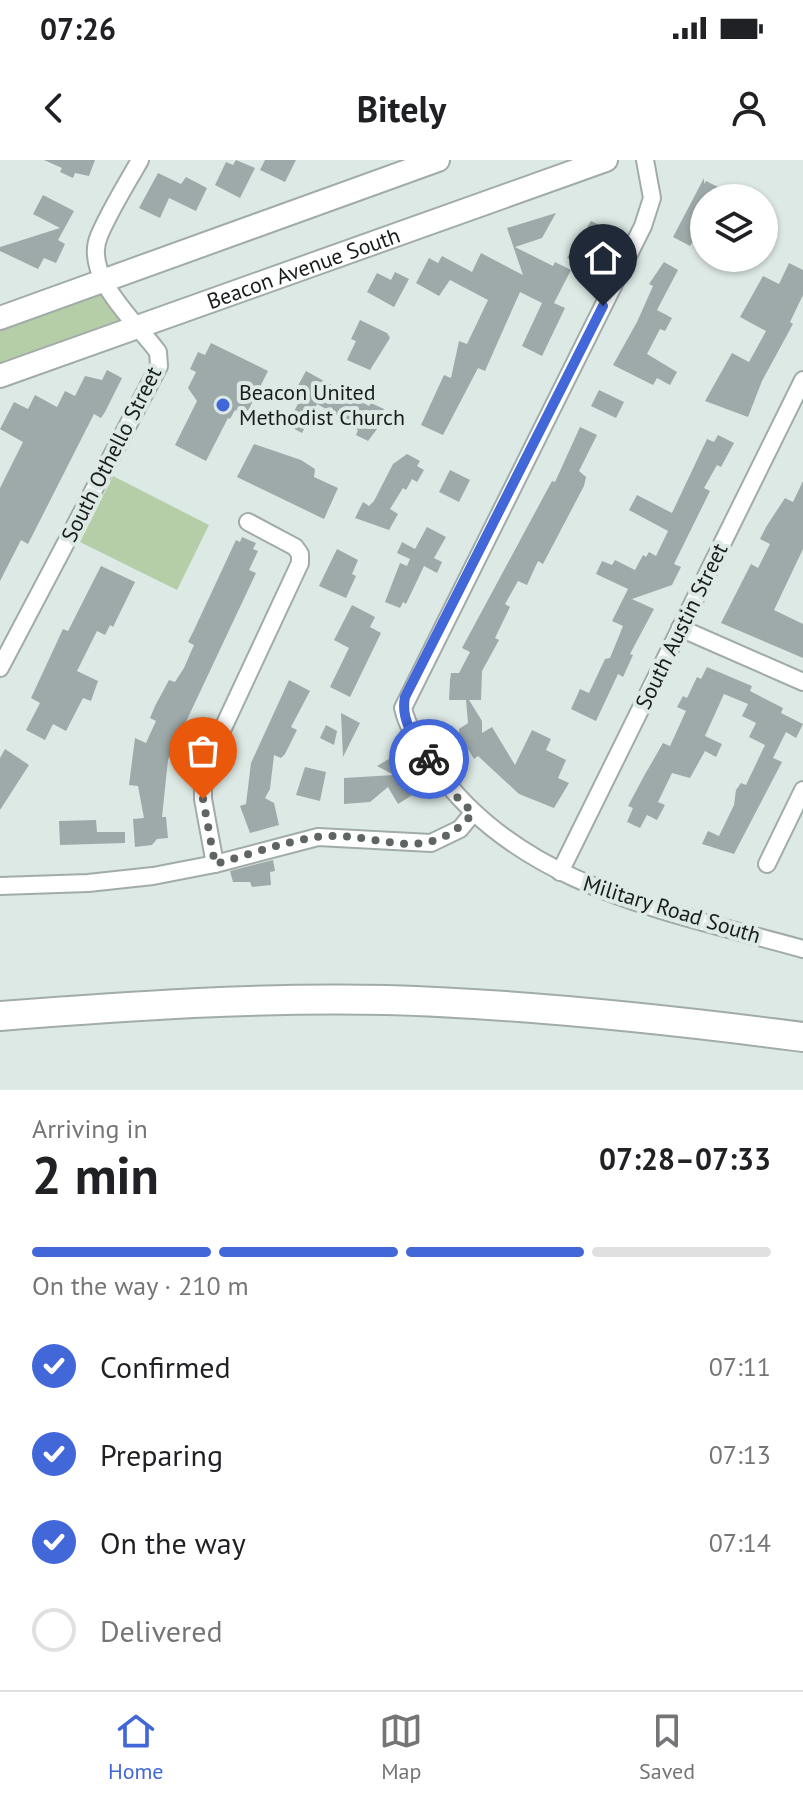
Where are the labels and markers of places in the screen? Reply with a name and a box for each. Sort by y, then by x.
pin [569,224,637,306]
place label: Beacon United Methodist Church [239,378,405,431]
marker: Beacon United Methodist Church [214,396,232,414]
pin [169,717,237,799]

